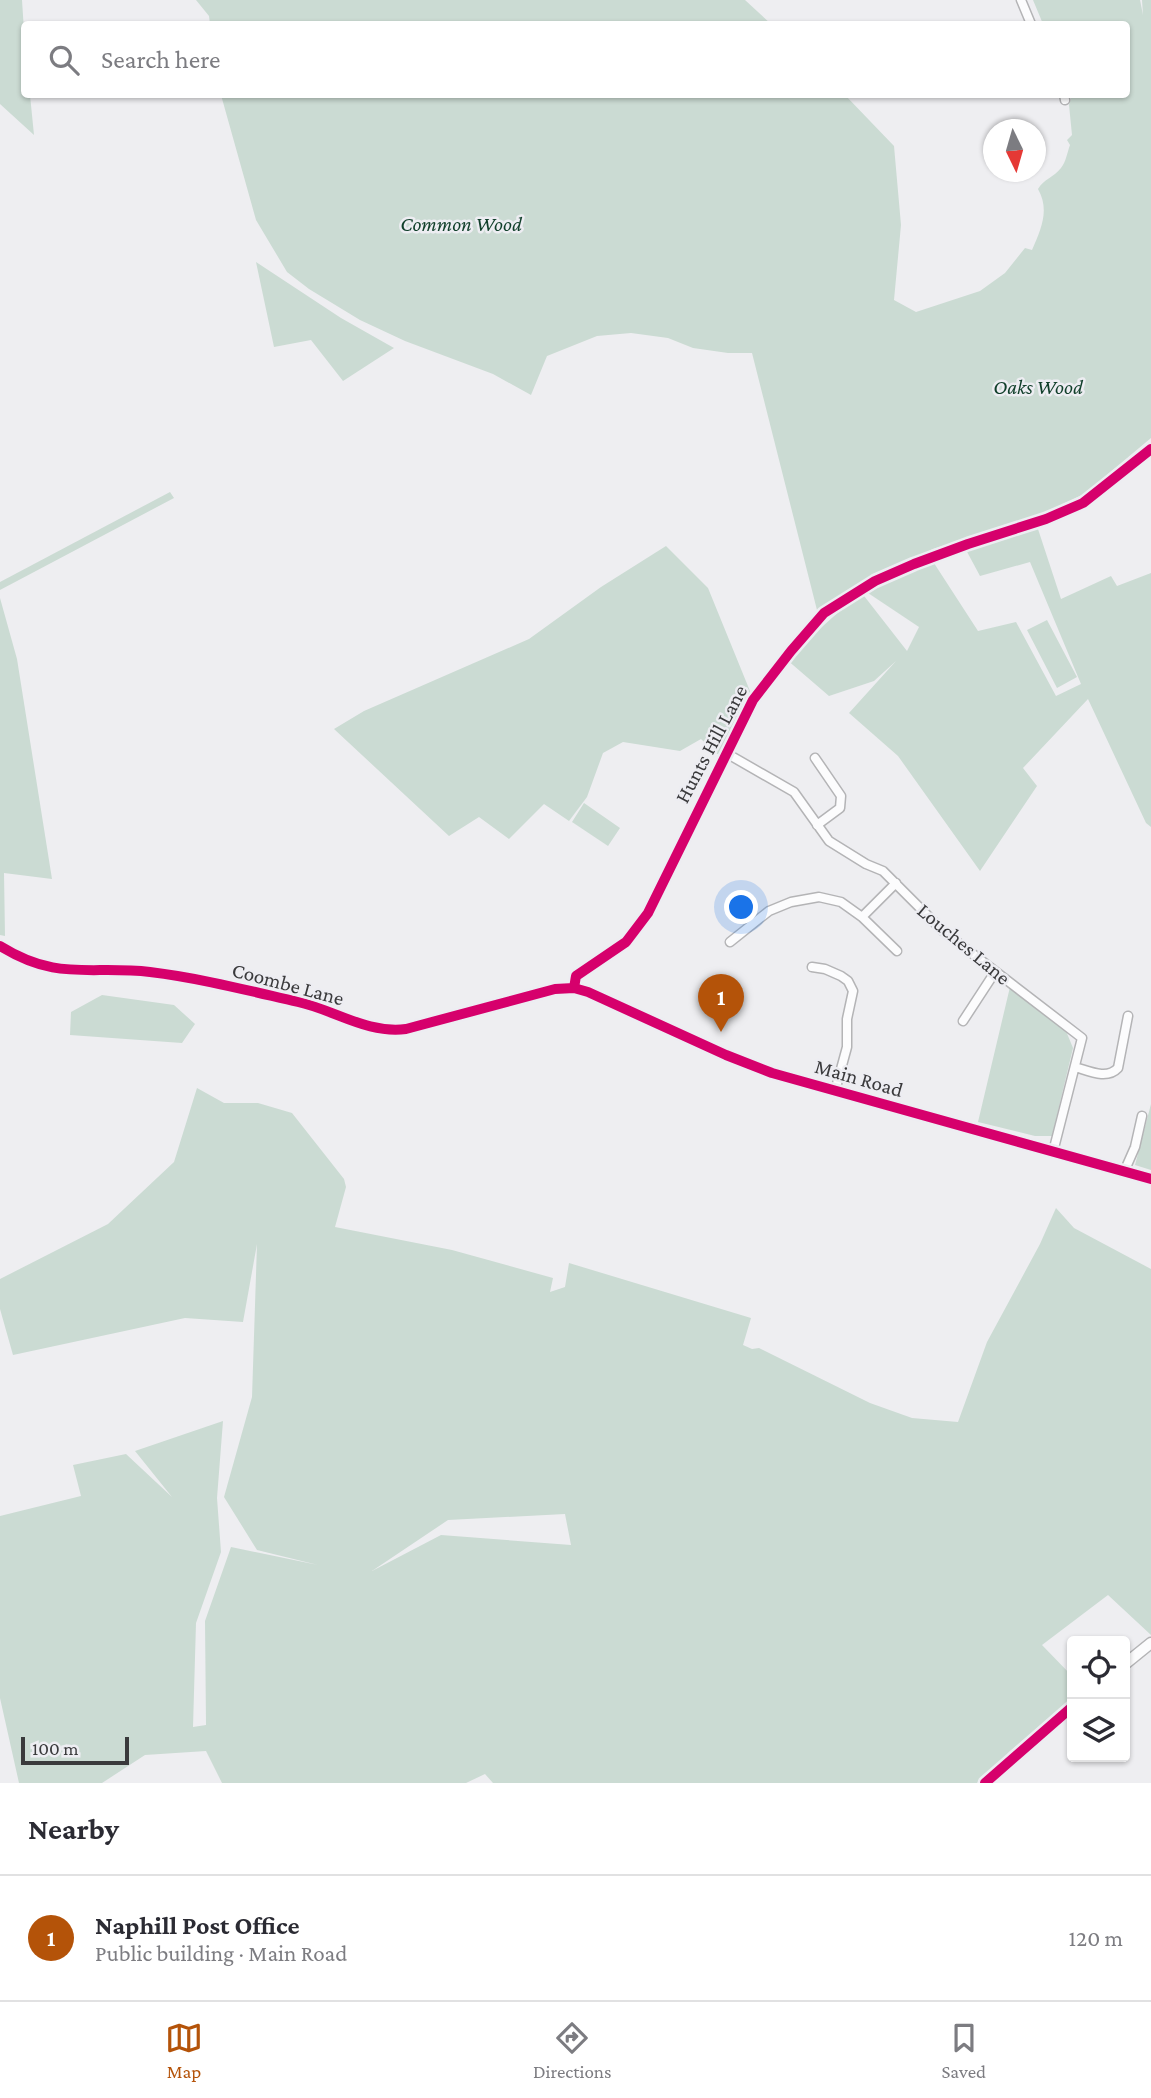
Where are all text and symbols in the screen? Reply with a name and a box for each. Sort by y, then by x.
search box [21,21,1130,98]
icon: search [45,41,83,79]
text: Search here [101,45,220,74]
north arrow [983,119,1046,182]
park label: Common Wood [400,212,523,236]
park label: Oaks Wood [993,375,1084,399]
street label: Hunts Hill Lane [670,681,752,807]
your location [724,890,758,924]
street label: Louches Lane [913,898,1015,990]
street label: Coombe Lane [230,958,346,1010]
pin: 1 [698,974,744,1032]
street label: Main Road [812,1054,906,1102]
map controls [1067,1636,1130,1762]
button: locate [1067,1636,1130,1699]
button: layers [1067,1699,1130,1762]
scale bar [21,1734,130,1766]
text: 100 m [32,1738,79,1759]
text: Nearby [28,1812,119,1845]
text: Naphill Post Office [95,1911,300,1940]
text: 1 [47,1925,55,1951]
text: 120 m [1069,1925,1123,1951]
text: Public building · Main Road [95,1940,347,1966]
tab: Map [165,2019,203,2082]
tab: Directions [533,2019,612,2082]
tab: Saved [941,2019,986,2082]

